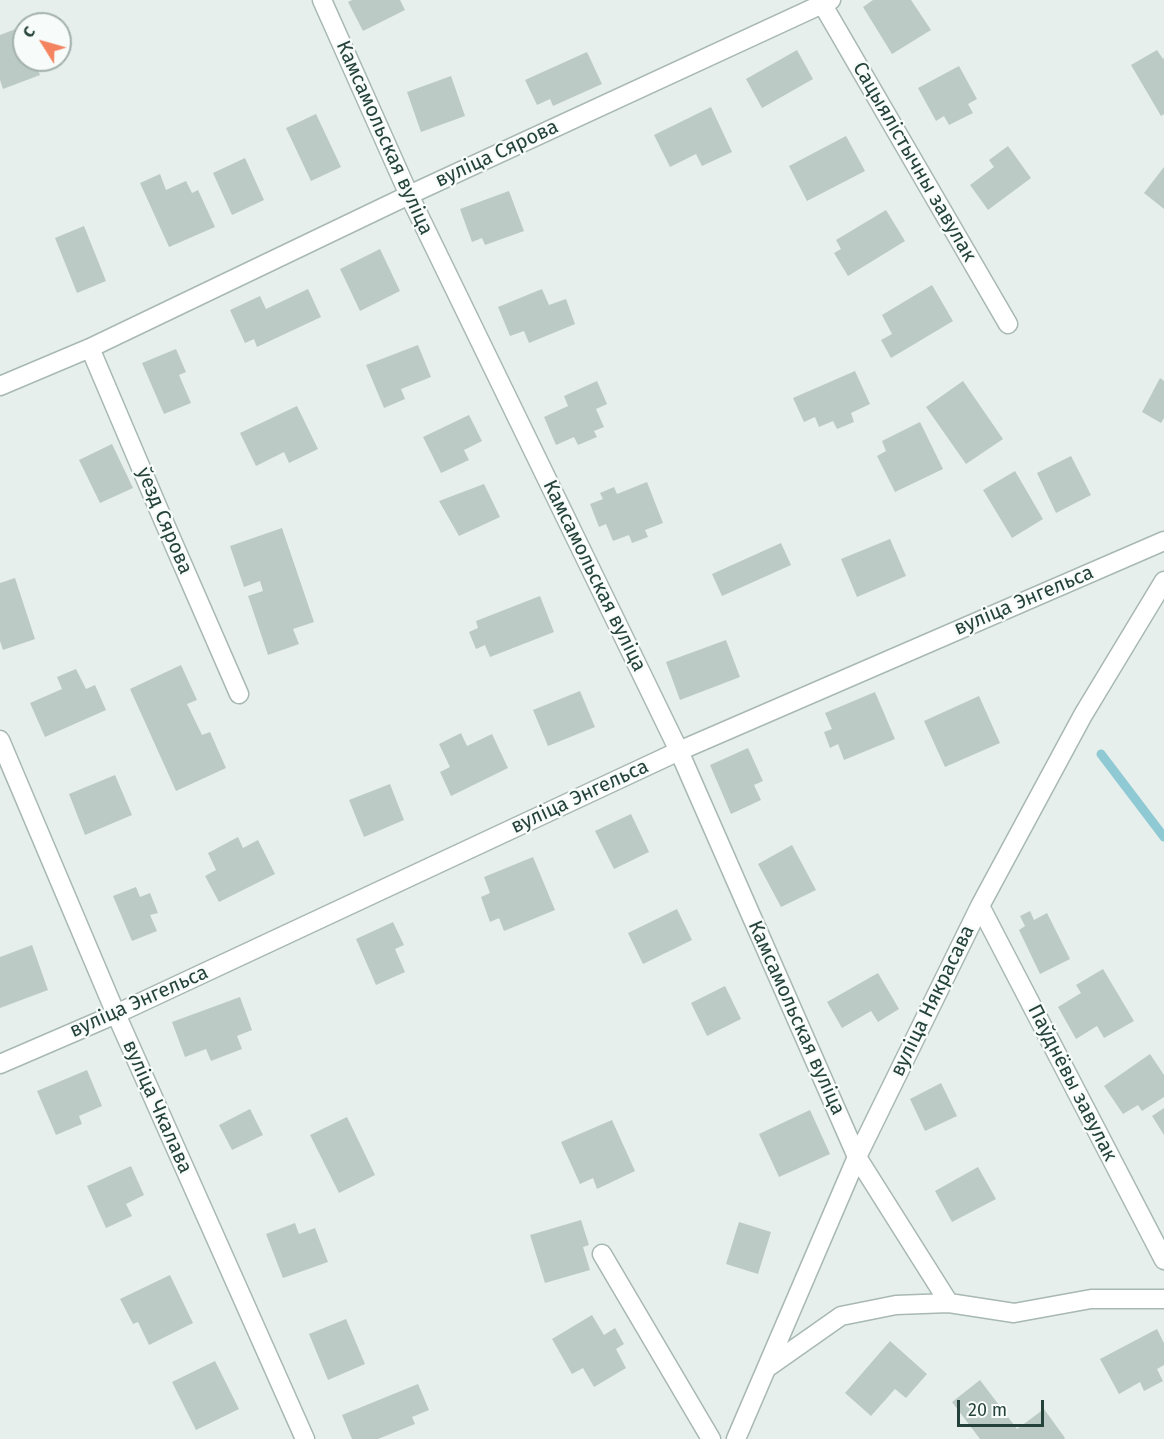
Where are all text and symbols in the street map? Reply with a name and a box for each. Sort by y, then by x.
north arrow [12,12,72,72]
text: С [18,23,39,41]
street label: Камсамольская вуліца [330,37,438,239]
street label: Сацыялістычны завулак [847,58,981,266]
street label: вуліца Сярова [432,115,562,193]
street label: ўезд Сярова [131,464,197,578]
street label: Камсамольская вуліца [537,476,651,676]
street label: вуліца Энгельса [951,561,1097,641]
street label: вуліца Энгельса [507,755,653,839]
street label: Камсамольская вуліца [742,917,850,1119]
street label: вуліца Някрасава [886,921,980,1081]
street label: вуліца Энгельса [66,961,212,1043]
street label: Паўднёвы завулак [1022,1000,1122,1166]
street label: вуліца Чкалава [117,1037,197,1177]
scale bar [960,1388,1047,1426]
text: 20 m [968,1399,1007,1421]

